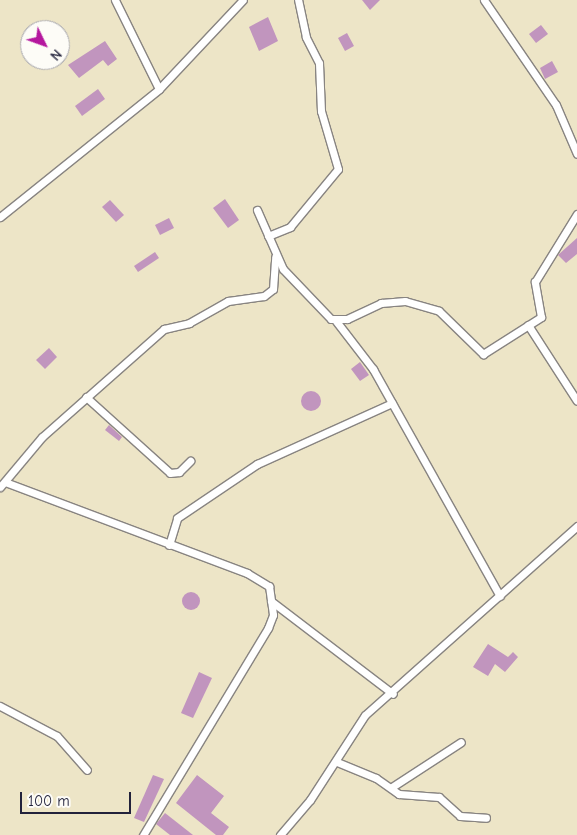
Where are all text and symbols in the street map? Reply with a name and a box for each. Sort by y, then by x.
north arrow [20,20,70,70]
text: N [46,46,65,64]
scale bar [22,782,134,814]
text: 100 m [28,792,70,810]

